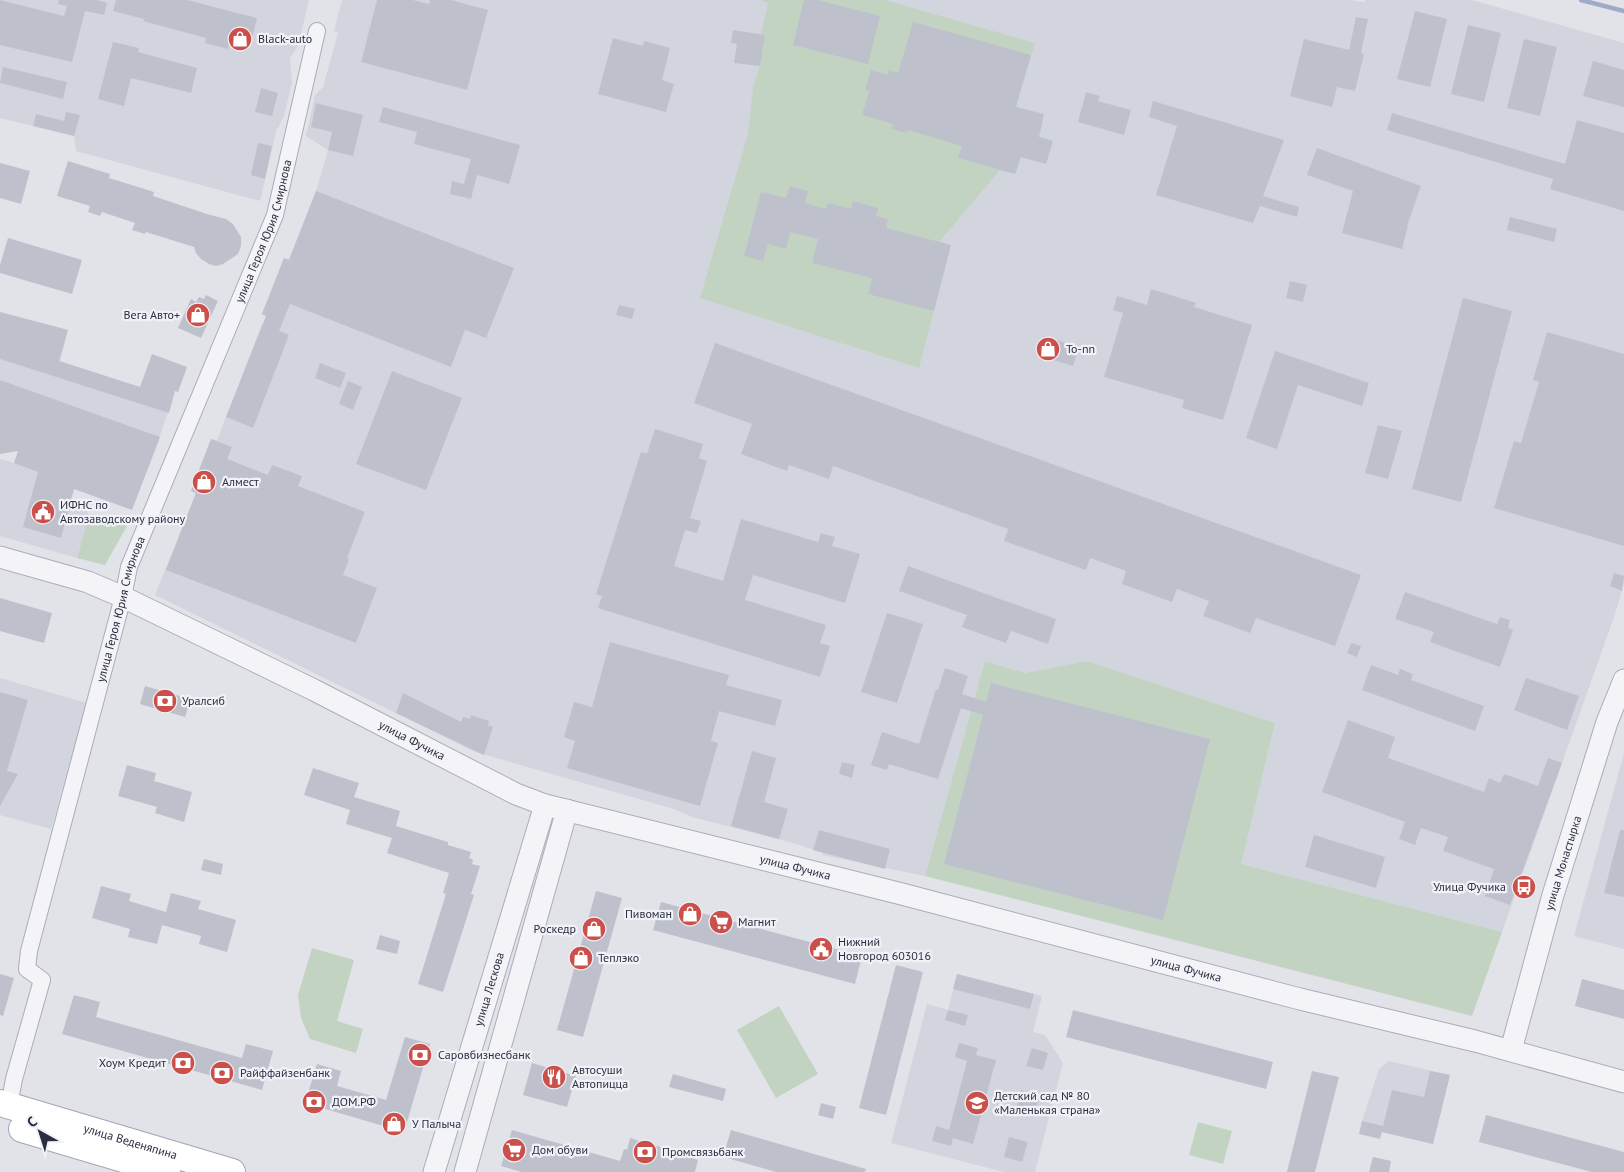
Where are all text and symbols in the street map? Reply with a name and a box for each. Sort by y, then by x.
shop icon: Black-auto [227,26,253,52]
place label: Black-auto [258,31,312,46]
street label: улица Героя Юрия Смирнова [231,158,294,305]
shop icon: Вега Авто+ [185,302,211,328]
place label: Вега Авто+ [124,307,180,322]
shop icon: To-nn [1035,336,1061,362]
place label: To-nn [1066,341,1095,356]
shop icon: Алмест [191,469,217,495]
place label: Алмест [222,474,259,489]
place label: ИФНС по Автозаводскому району [60,497,186,526]
public building icon: ИФНС по Автозаводскому району [30,499,56,525]
street label: улица Героя Юрия Смирнова [93,534,148,684]
bank icon: Уралсиб [152,688,178,714]
place label: Уралсиб [182,693,225,708]
street label: улица Фучика [376,717,448,763]
street label: улица Монастырка [1541,814,1584,912]
street label: улица Фучика [758,851,832,883]
bus stop icon: Улица Фучика [1511,874,1537,900]
place label: Улица Фучика [1433,879,1506,894]
shop icon: Пивоман [677,901,703,927]
place label: Пивоман [625,906,672,921]
supermarket icon: Магнит [708,909,734,935]
place label: Магнит [738,914,776,929]
shop icon: Роскедр [581,916,607,942]
place label: Роскедр [533,921,576,936]
place label: Нижний Новгород 603016 [838,934,931,963]
public building icon: Нижний Новгород 603016 [808,936,834,962]
shop icon: Теплэко [568,945,594,971]
street label: улица Лескова [471,950,507,1028]
place label: Теплэко [598,950,639,965]
street label: улица Фучика [1149,952,1223,985]
bank icon: Саровбизнесбанк [407,1042,433,1068]
place label: Саровбизнесбанк [438,1047,531,1062]
bank icon: Хоум Кредит [170,1050,196,1076]
place label: Хоум Кредит [99,1055,166,1070]
bank icon: Райффайзенбанк [209,1060,235,1086]
place label: Автосуши Автопицца [572,1062,628,1091]
restaurant icon: Автосуши Автопицца [541,1064,567,1090]
place label: Райффайзенбанк [240,1065,330,1080]
place label: Детский сад № 80 «Маленькая страна» [994,1088,1101,1117]
bank icon: ДОМ.РФ [301,1089,327,1115]
school or university icon: Детский сад № 80 «Маленькая страна» [964,1090,990,1116]
place label: ДОМ.РФ [332,1094,376,1109]
north arrow [15,1107,65,1157]
shop icon: У Палыча [381,1111,407,1137]
text: С [23,1112,41,1131]
place label: У Палыча [412,1116,461,1131]
street label: улица Веденяпина [82,1120,179,1162]
supermarket icon: Дом обуви [501,1137,527,1163]
bank icon: Промсвязьбанк [632,1139,658,1165]
place label: Дом обуви [532,1142,588,1157]
place label: Промсвязьбанк [662,1144,743,1159]

